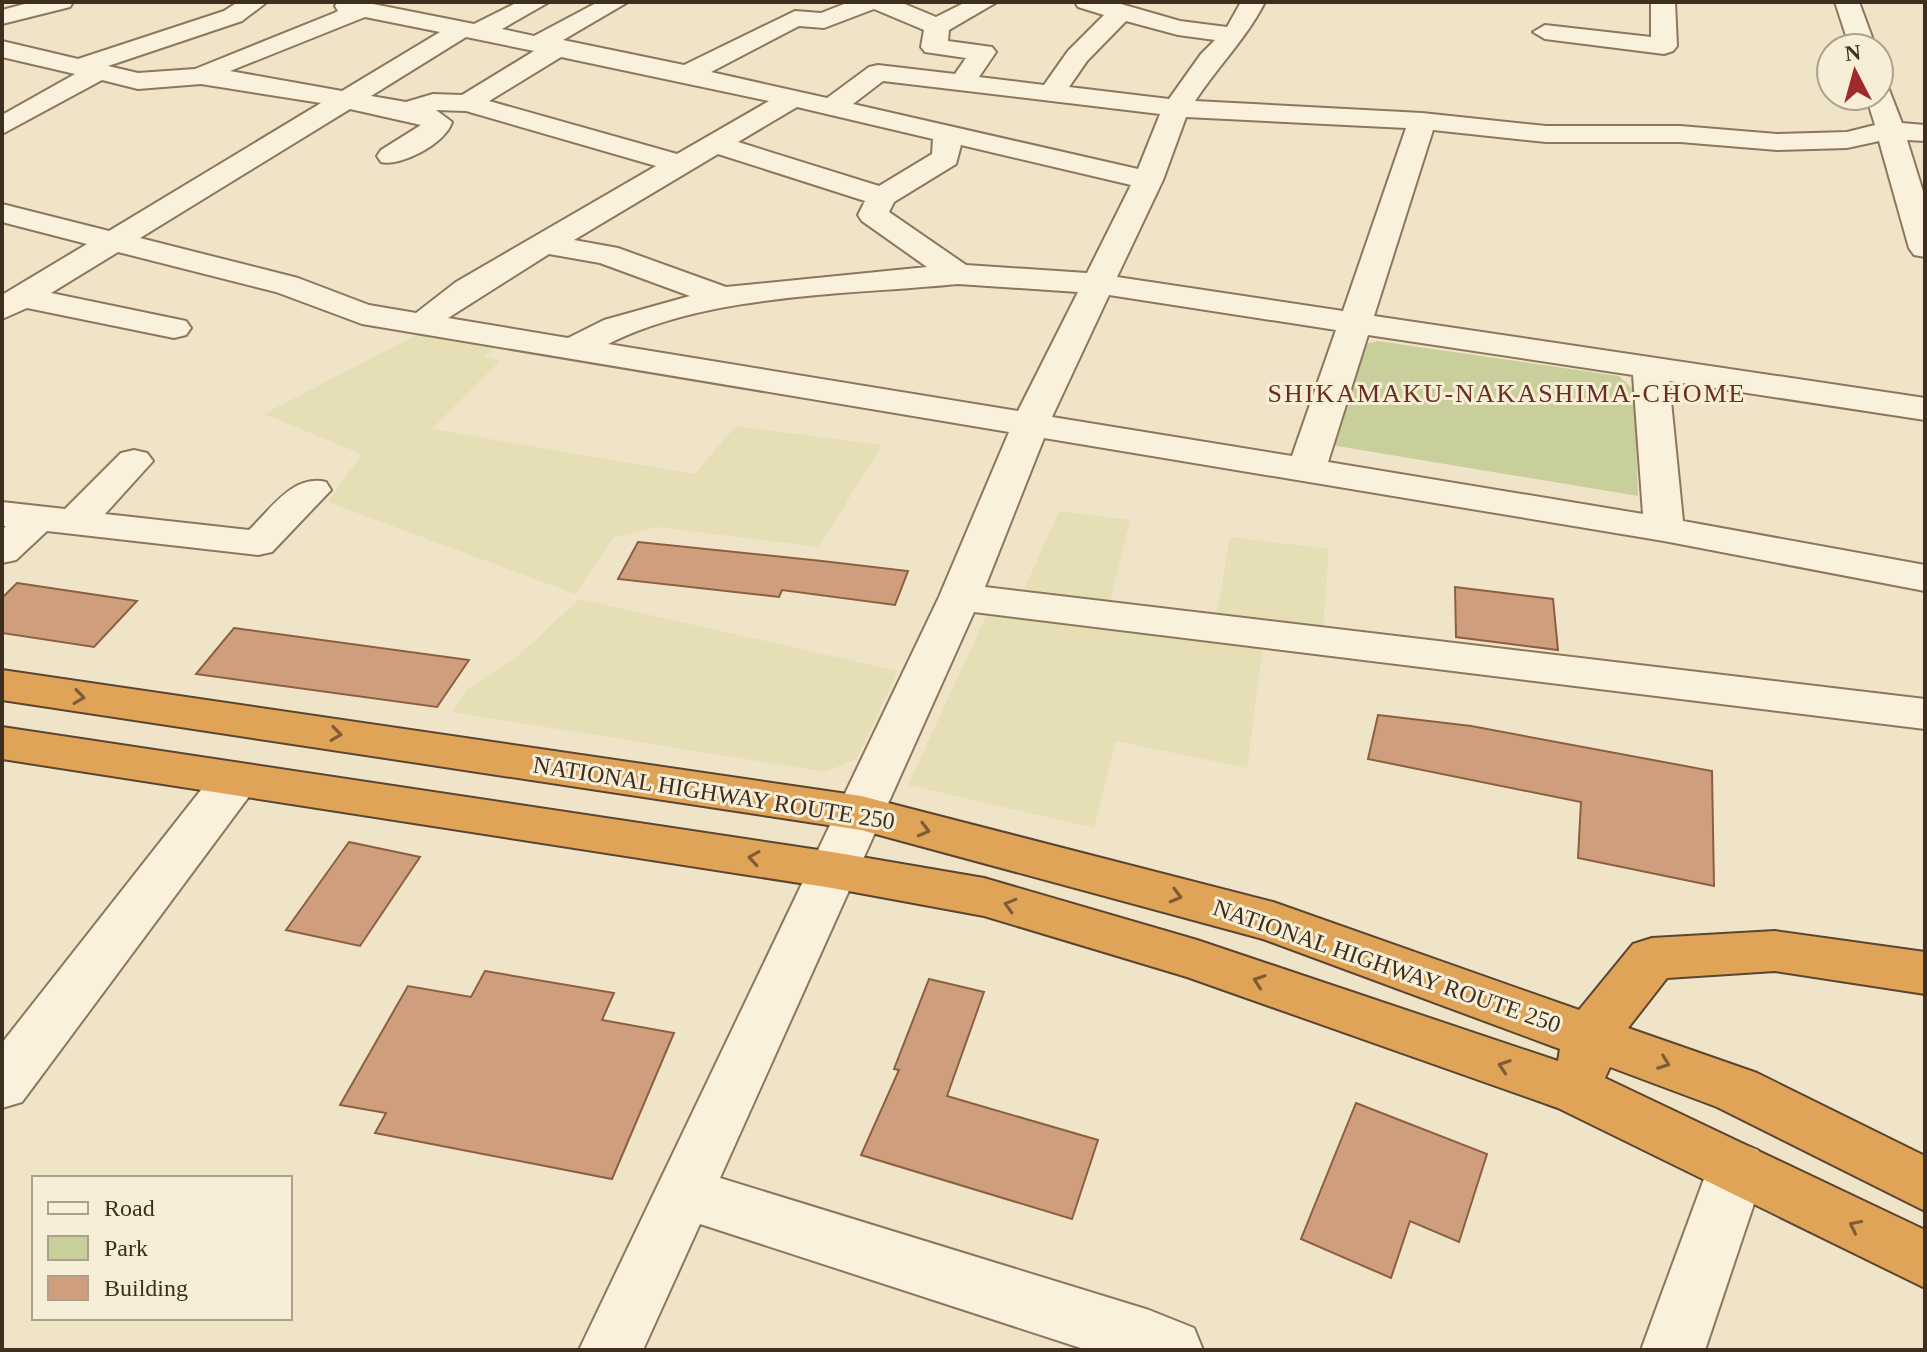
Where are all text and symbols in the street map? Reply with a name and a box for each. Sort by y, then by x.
north arrow [1815,32,1895,112]
text: N [1844,39,1862,66]
district label: SHIKAMAKU-NAKASHIMA-CHOME [1268,379,1747,408]
one-way arrow [72,688,86,705]
one-way arrow [330,725,343,742]
street label: NATIONAL HIGHWAY ROUTE 250 [531,752,897,834]
one-way arrow [917,820,931,837]
one-way arrow [748,850,761,867]
one-way arrow [1168,887,1182,904]
street label: NATIONAL HIGHWAY ROUTE 250 [1210,894,1564,1038]
one-way arrow [1004,898,1017,914]
one-way arrow [1252,974,1266,991]
one-way arrow [1656,1053,1670,1070]
one-way arrow [1498,1059,1512,1076]
legend [32,1176,292,1320]
text: Road [104,1195,155,1221]
one-way arrow [1848,1220,1863,1236]
text: Park [104,1235,148,1261]
text: Building [104,1275,188,1301]

